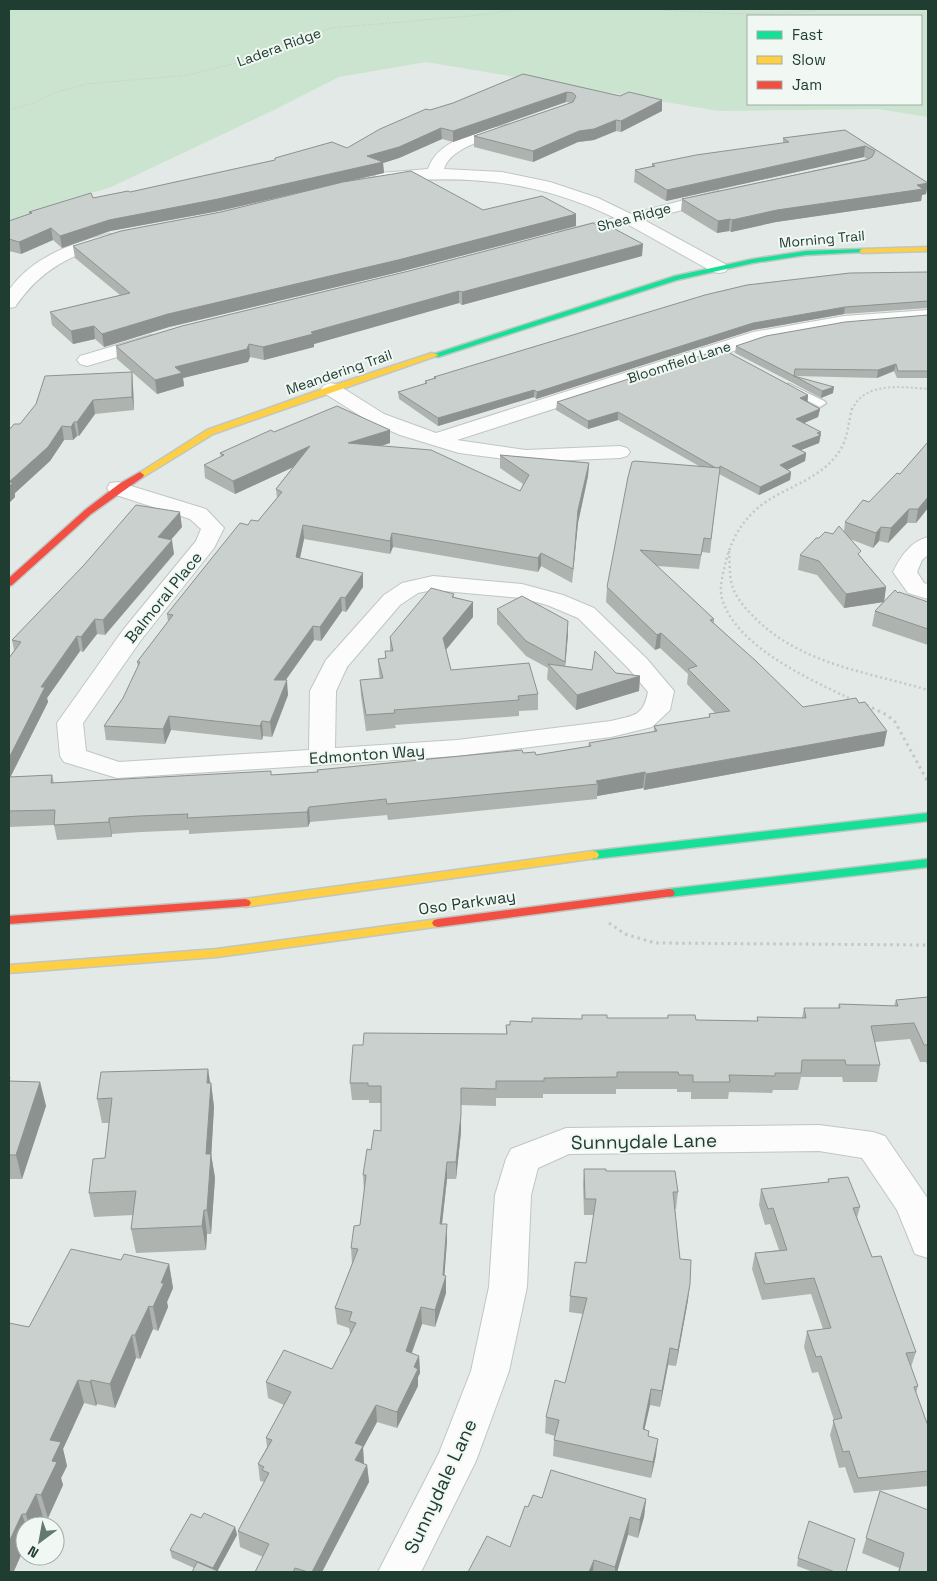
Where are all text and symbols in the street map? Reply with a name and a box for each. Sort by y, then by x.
legend [747,15,922,105]
street label: Ladera Ridge [235,23,323,71]
text: Fast [792,25,823,44]
text: Slow [792,50,826,69]
text: Jam [792,75,822,94]
street label: Shea Ridge [595,199,673,235]
street label: Morning Trail [778,226,866,252]
street label: Bloomfield Lane [625,337,733,387]
street label: Meandering Trail [284,345,394,399]
street label: Balmoral Place [120,547,207,647]
street label: Edmonton Way [308,740,426,769]
street label: Oso Parkway [417,885,517,920]
street label: Sunnydale Lane [571,1128,717,1155]
street label: Sunnydale Lane [398,1415,483,1558]
north arrow [15,1516,65,1566]
text: N [24,1542,42,1562]

